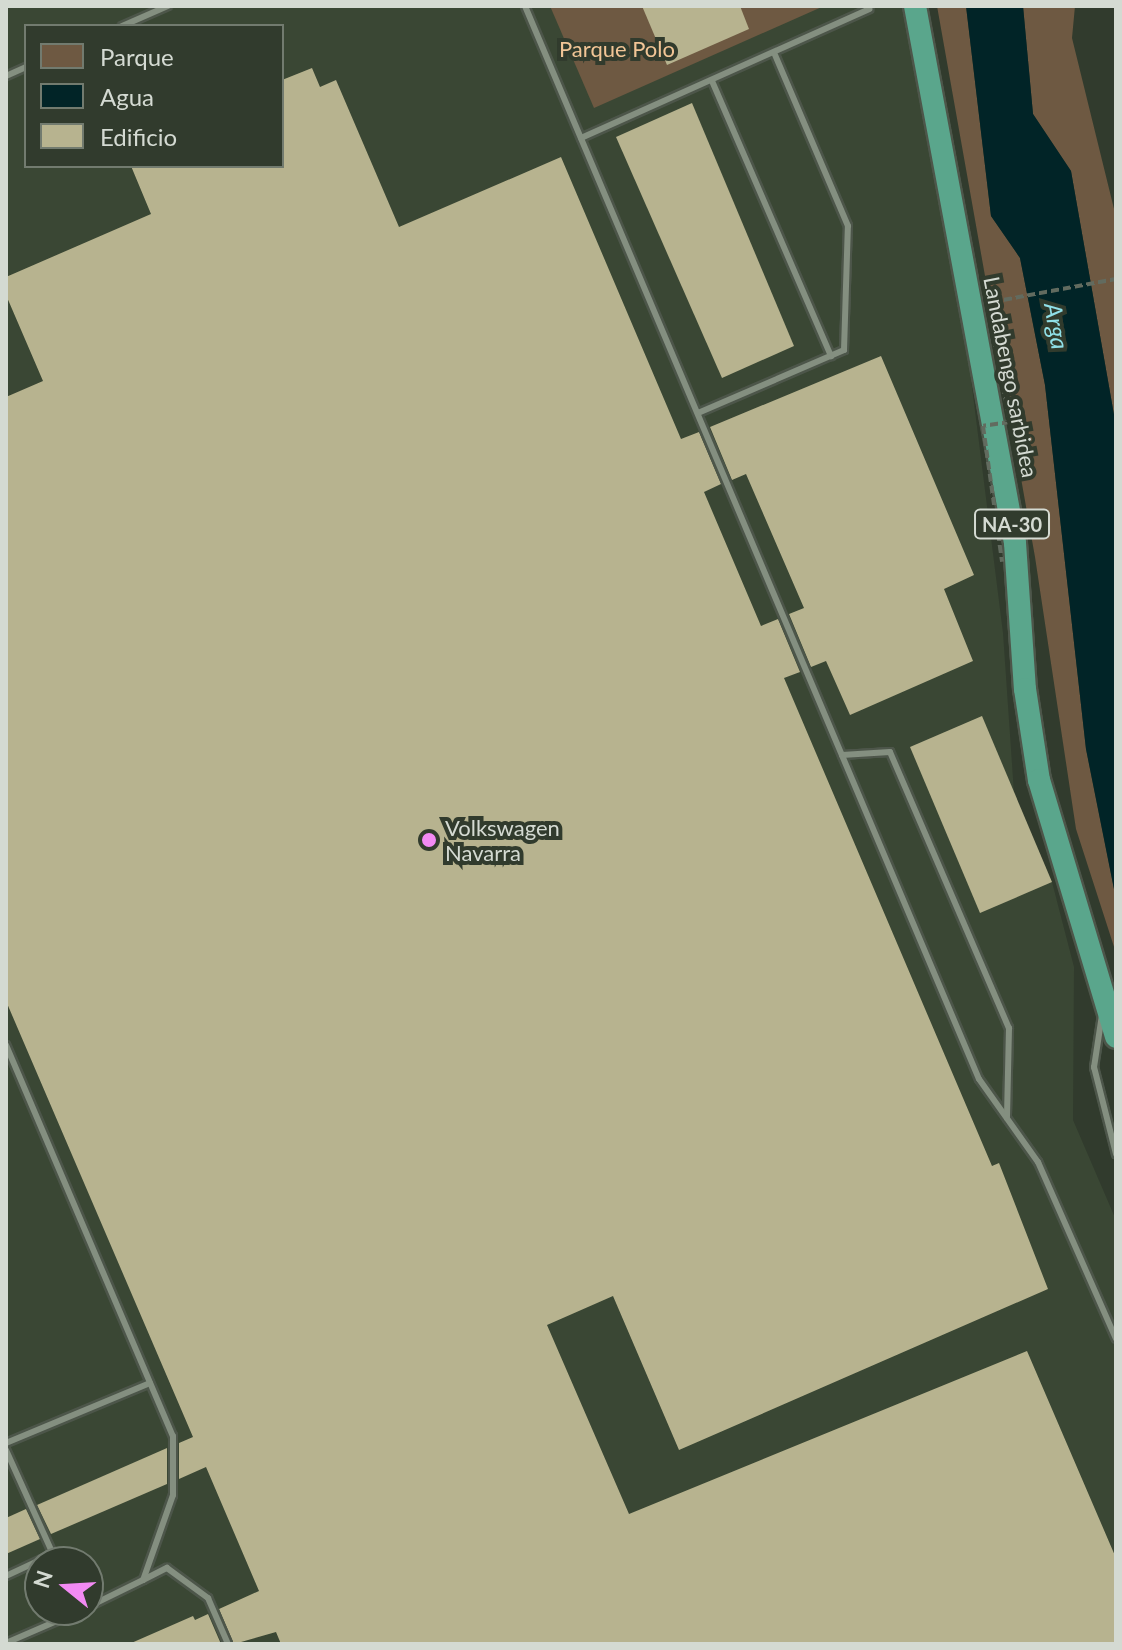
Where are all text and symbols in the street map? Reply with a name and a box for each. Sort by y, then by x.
legend [24,24,284,168]
park label: Parque Polo [559,36,675,62]
text: Parque [100,42,174,71]
text: Agua [100,82,154,111]
text: Edificio [100,122,177,151]
street label: Landabengo sarbidea [979,274,1043,480]
water label: Arga [1039,301,1075,351]
road number: NA-30 [974,508,1050,540]
place label: Volkswagen Navarra [445,814,560,866]
marker: Volkswagen Navarra [420,831,438,849]
north arrow [24,1546,104,1626]
text: N [27,1567,58,1591]

